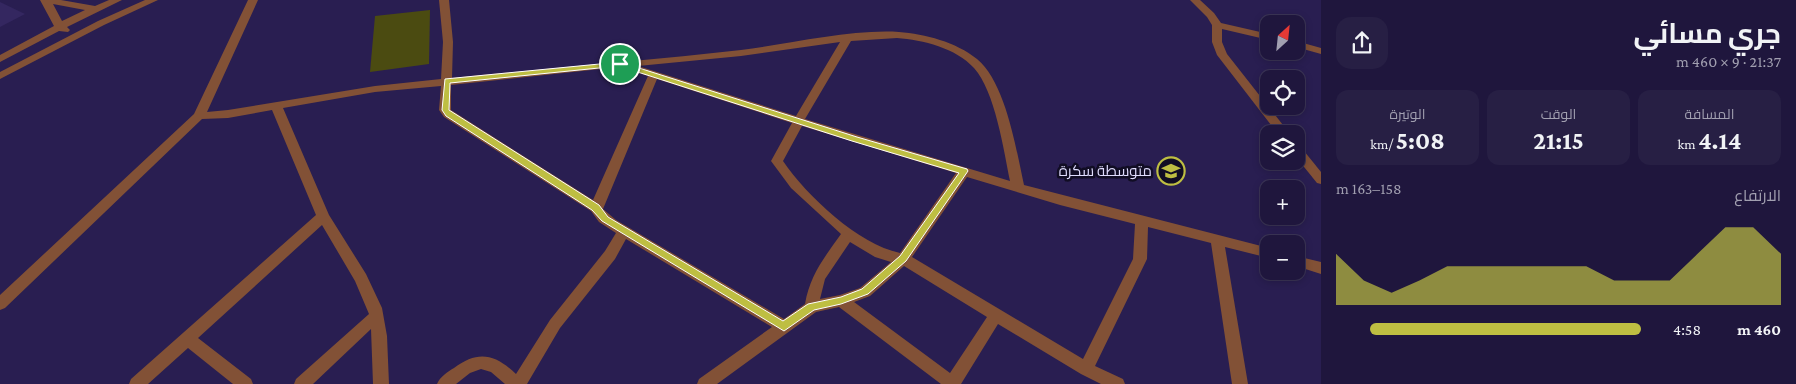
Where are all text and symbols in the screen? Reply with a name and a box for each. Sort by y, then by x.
north arrow [1260,15,1305,60]
map controls [1260,15,1305,280]
button: share [1336,17,1388,69]
text: جري مسائي [1633,18,1781,49]
pin [599,43,641,85]
icon: arrive [606,50,634,78]
text: 21:37 · 9 × 460 m [1676,53,1781,70]
button: locate [1260,70,1305,115]
text: الوتيرة [1390,106,1425,122]
text: الوقت [1541,106,1576,122]
text: المسافة [1685,106,1734,122]
button: layers [1260,125,1305,170]
text: 5:08 [1396,127,1445,154]
text: 21:15 [1533,127,1584,154]
text: 4.14 [1698,127,1741,154]
text: /km [1370,136,1396,152]
text: km [1678,136,1698,152]
school or university icon: متوسطة سكرة [1156,156,1186,186]
place label: متوسطة سكرة [1059,163,1152,180]
button: + [1260,180,1305,225]
text: 158–163 m [1336,180,1402,197]
text: الارتفاع [1734,187,1781,204]
button: − [1260,235,1305,280]
text: 4:58 [1673,321,1701,338]
text: 460 m [1737,321,1781,338]

